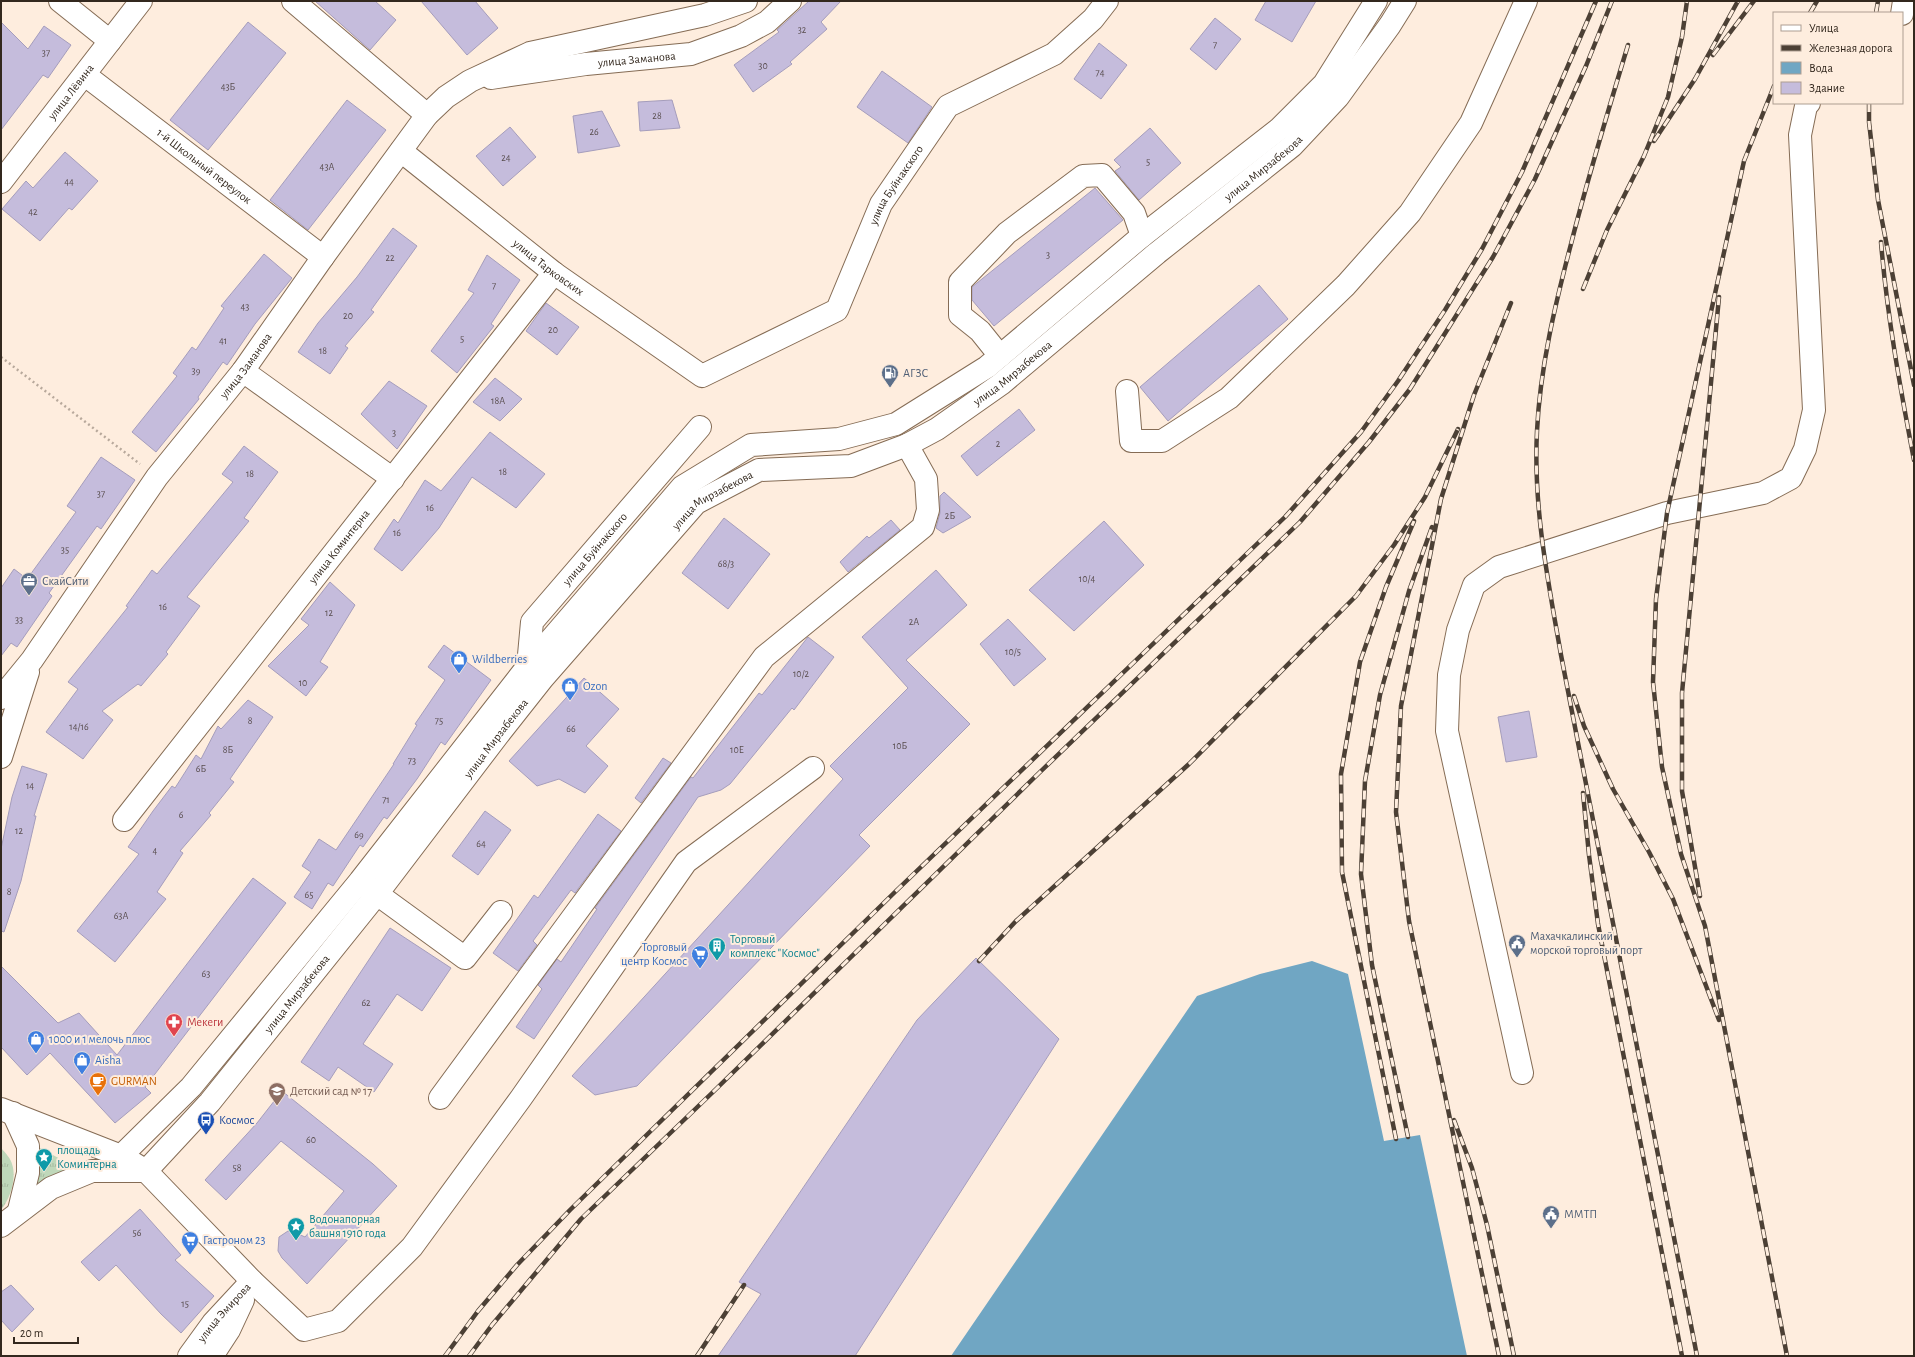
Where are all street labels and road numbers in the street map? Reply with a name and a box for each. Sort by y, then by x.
street label: улица Заманова [596,49,677,70]
street label: улица Лёвина [45,61,96,123]
street label: 1-й Школьный переулок [155,126,254,206]
street label: улица Мирзабекова [1221,133,1305,205]
street label: улица Буйнакского [867,143,925,228]
street label: улица Тарковских [509,236,587,298]
street label: улица Заманова [217,330,274,402]
street label: улица Мирзабекова [970,338,1054,409]
street label: улица Мирзабекова [669,468,755,533]
street label: улица Коминтерна [306,507,372,587]
street label: улица Буйнакского [560,510,629,589]
street label: улица Мирзабекова [461,696,531,781]
street label: улица Мирзабекова [261,952,332,1037]
street label: улица Эмирова [195,1280,253,1346]

